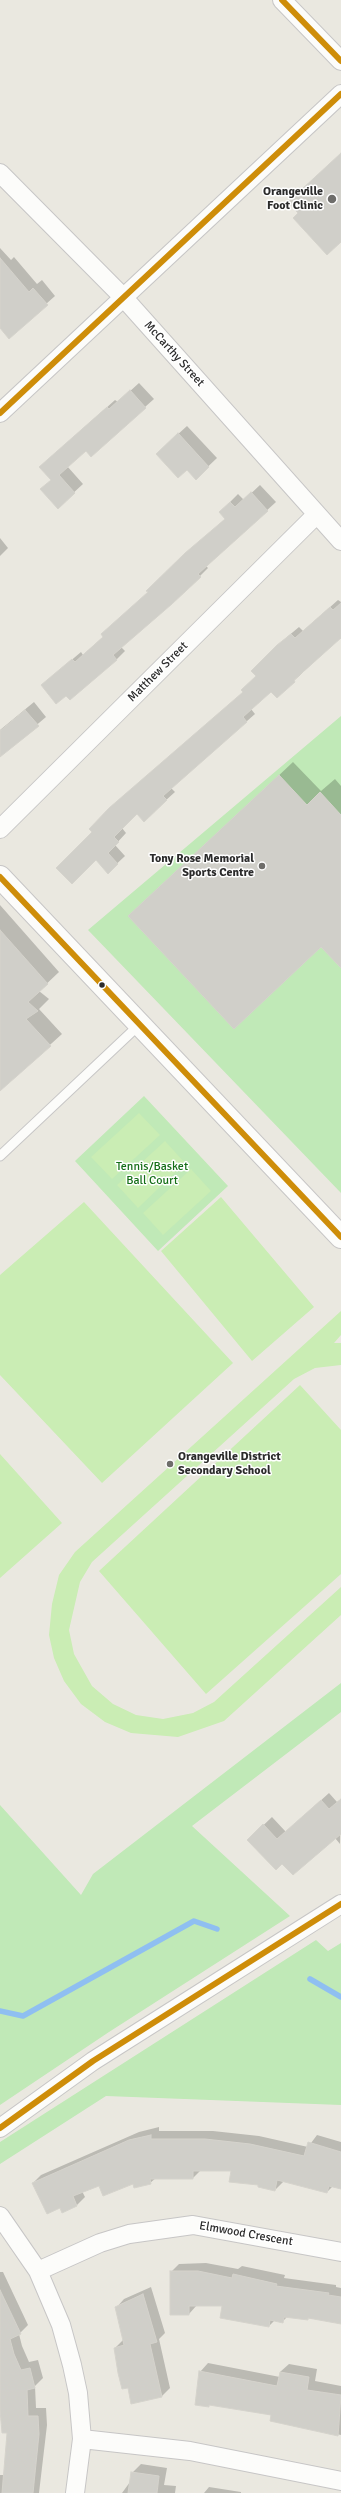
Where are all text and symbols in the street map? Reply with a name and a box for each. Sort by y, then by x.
place label: Orangeville Foot Clinic [263,185,323,213]
marker: Orangeville Foot Clinic [326,193,338,205]
street label: McCarthy Street [141,318,207,390]
street label: Matthew Street [125,639,191,705]
place label: Tony Rose Memorial Sports Centre [150,852,254,880]
marker: Tony Rose Memorial Sports Centre [257,861,267,871]
unlabelled marker [97,980,107,990]
park label: Tennis/Basket Ball Court [116,1160,188,1188]
place label: Orangeville District Secondary School [178,1450,281,1478]
marker: Orangeville District Secondary School [165,1459,175,1469]
street label: Elmwood Crescent [198,2219,294,2249]

